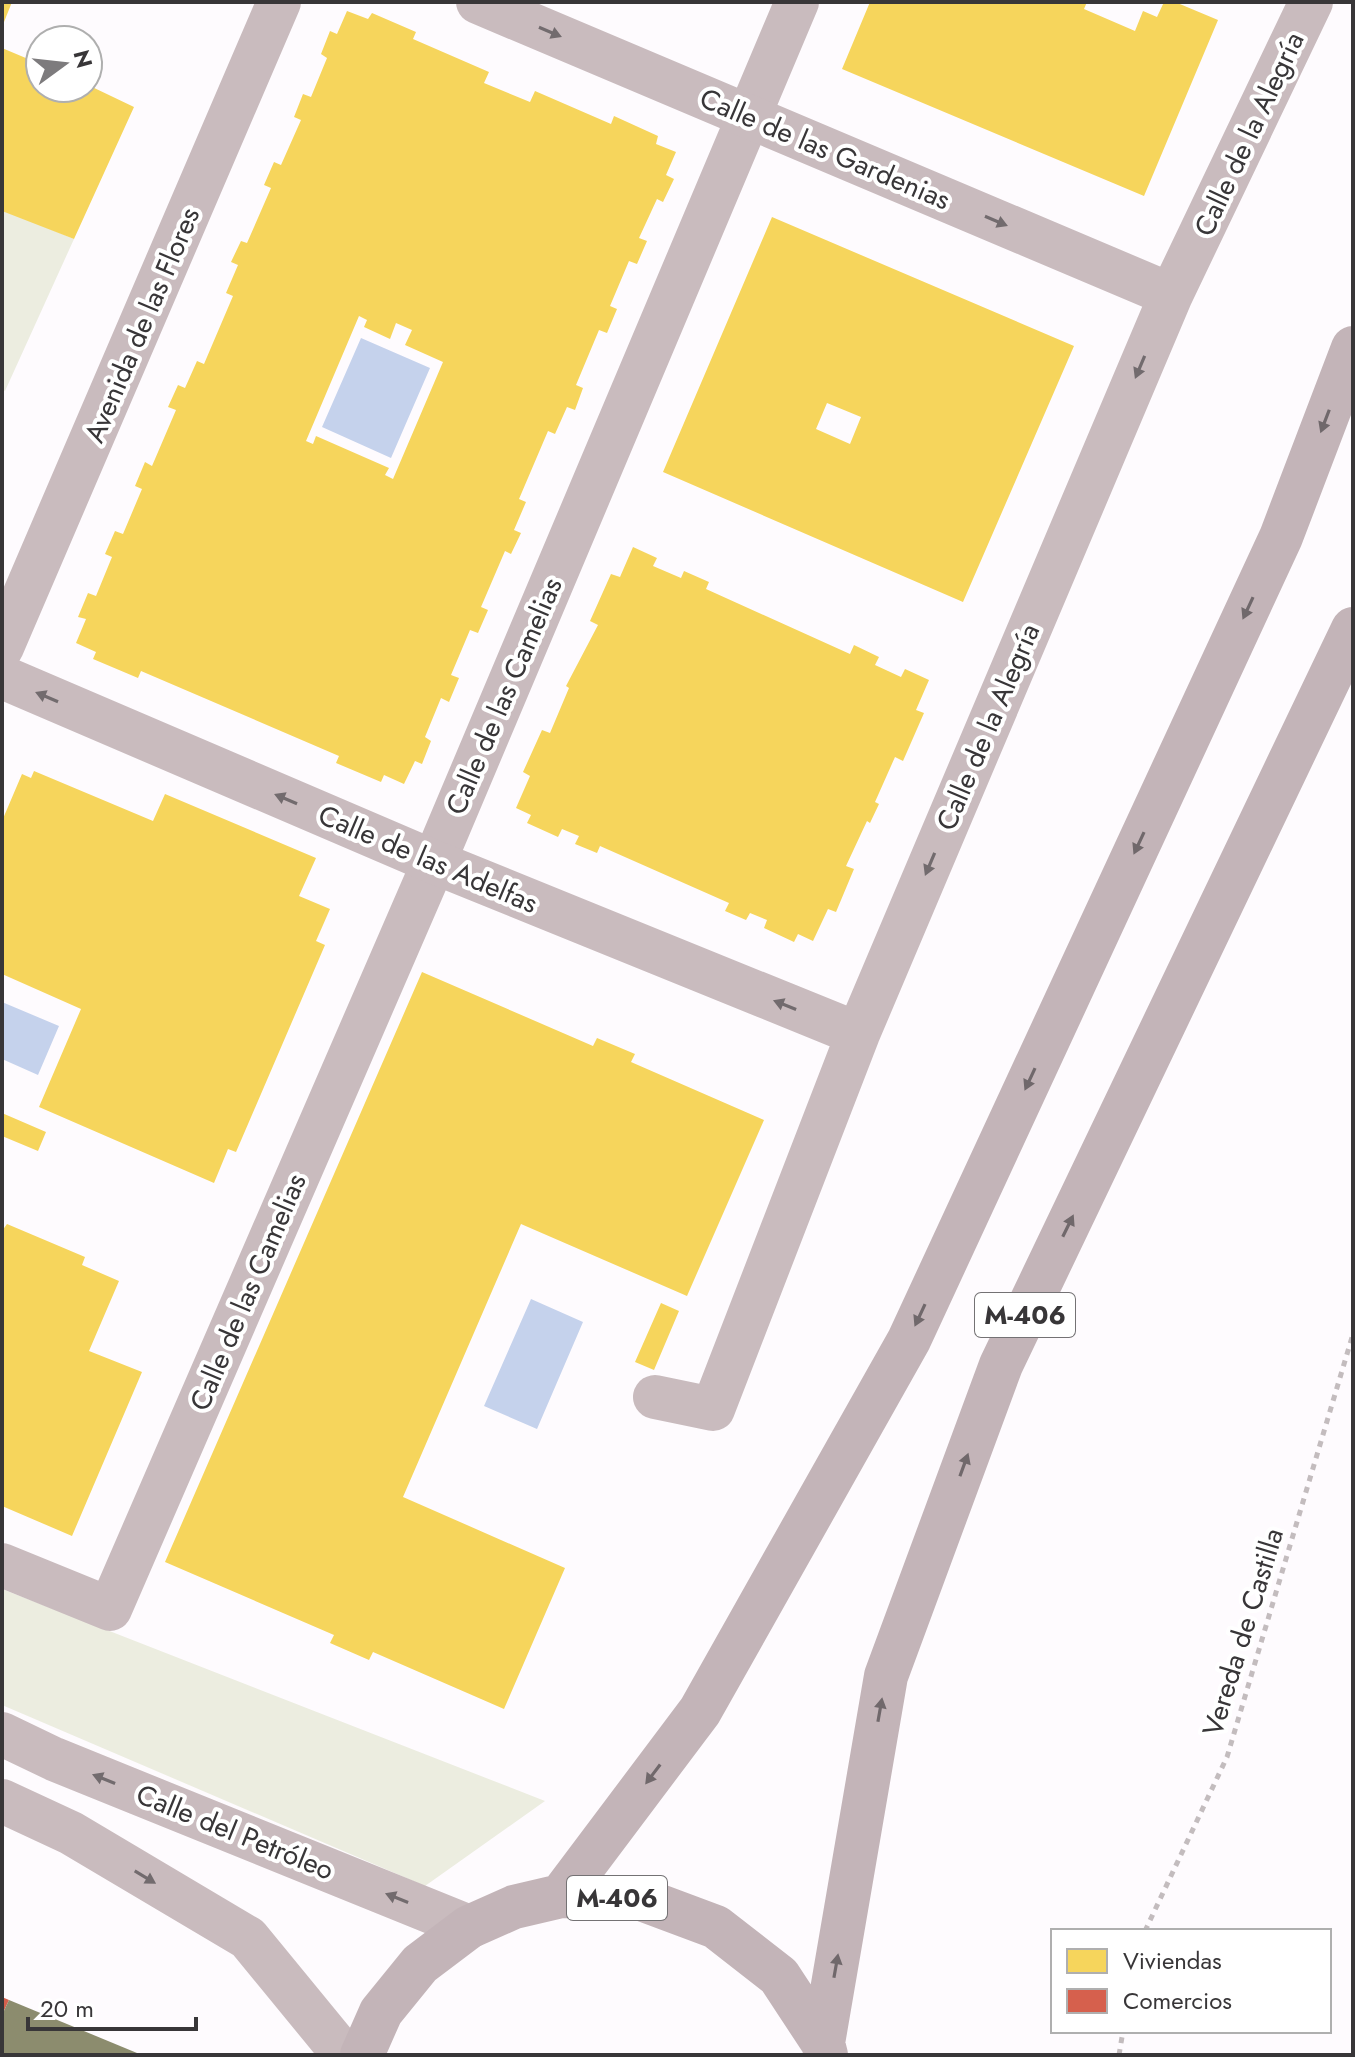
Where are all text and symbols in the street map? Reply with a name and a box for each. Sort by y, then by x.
north arrow [24,24,104,104]
street label: Calle de la Alegría [1184,25,1314,243]
one-way arrow [538,26,562,39]
text: N [66,46,101,71]
street label: Calle de las Gardenias [693,78,957,220]
street label: Avenida de las Flores [74,201,210,449]
one-way arrow [984,215,1008,228]
one-way arrow [1134,355,1147,379]
one-way arrow [1318,409,1331,433]
street label: Calle de las Camelias [435,571,573,821]
one-way arrow [1241,596,1255,619]
street label: Calle de la Alegría [926,617,1050,837]
one-way arrow [35,690,59,703]
one-way arrow [274,793,298,806]
street label: Calle de las Adelfas [312,794,544,924]
one-way arrow [1132,832,1146,855]
one-way arrow [923,852,936,876]
one-way arrow [773,999,797,1012]
one-way arrow [1023,1068,1037,1091]
street label: Calle de las Camelias [179,1167,317,1417]
one-way arrow [1061,1215,1075,1238]
road number: M-406 [975,1293,1075,1337]
one-way arrow [913,1304,927,1327]
one-way arrow [959,1453,971,1477]
street label: Vereda de Castilla [1192,1523,1294,1741]
one-way arrow [875,1697,887,1722]
one-way arrow [646,1764,662,1784]
one-way arrow [92,1772,116,1785]
street label: Calle del Petróleo [130,1774,340,1890]
one-way arrow [134,1869,156,1883]
road number: M-406 [567,1876,667,1920]
one-way arrow [385,1891,409,1904]
legend [1051,1929,1331,2033]
text: Viviendas [1123,1943,1222,1978]
one-way arrow [830,1954,843,1979]
scale bar [28,1981,196,2031]
text: Comercios [1123,1983,1232,2018]
text: 20 m [40,1991,94,2026]

